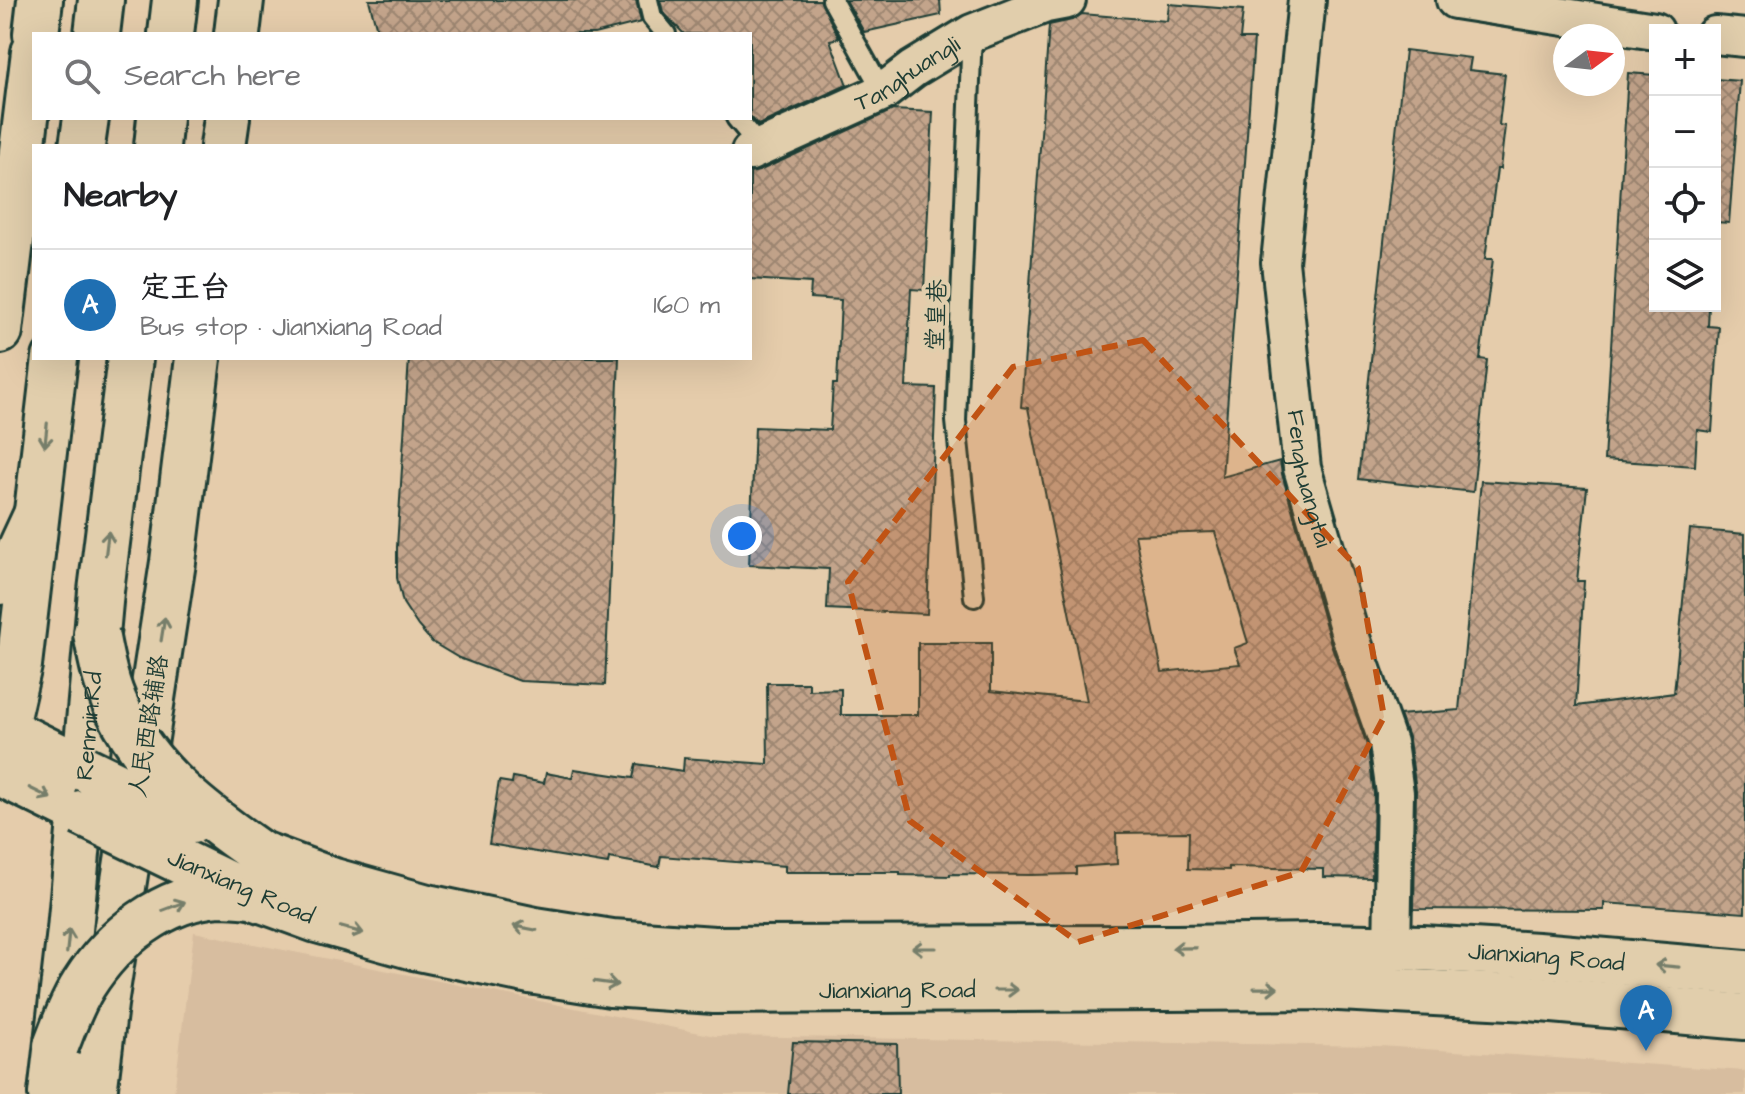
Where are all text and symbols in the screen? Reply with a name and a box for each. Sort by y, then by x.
north arrow [1553,24,1625,96]
map controls [1649,24,1721,312]
button: + [1649,24,1721,96]
street label: Tanghuangli [849,28,967,121]
search box [32,32,752,120]
icon: search [60,54,104,98]
text: Search here [124,55,301,97]
button: − [1649,96,1721,168]
button: locate [1649,168,1721,240]
text: Nearby [64,172,178,220]
button: layers [1649,240,1721,312]
text: 定王台 [140,267,230,309]
street label: 堂皇巷 [919,278,955,352]
text: A [82,287,98,323]
text: 160 m [653,287,720,323]
text: Bus stop · Jianxiang Road [140,309,442,345]
street label: Fenghuangtai [1278,408,1340,552]
one-way arrow [39,422,54,448]
your location [722,516,762,556]
one-way arrow [99,530,114,557]
one-way arrow [156,617,171,642]
street label: 人民西路辅路 [121,652,177,800]
street label: Renmin.Rd [68,670,112,782]
one-way arrow [28,786,52,801]
street label: Jianxiang Road [161,841,319,934]
one-way arrow [161,898,186,912]
one-way arrow [513,920,539,935]
one-way arrow [338,923,364,938]
one-way arrow [61,928,76,955]
street label: Jianxiang Road [1467,935,1626,981]
one-way arrow [911,940,938,956]
one-way arrow [1171,940,1198,956]
one-way arrow [1654,959,1681,974]
street label: Jianxiang Road [819,973,976,1009]
one-way arrow [593,976,618,991]
one-way arrow [1252,980,1279,996]
one-way arrow [992,982,1019,998]
pin: A [1620,985,1672,1051]

